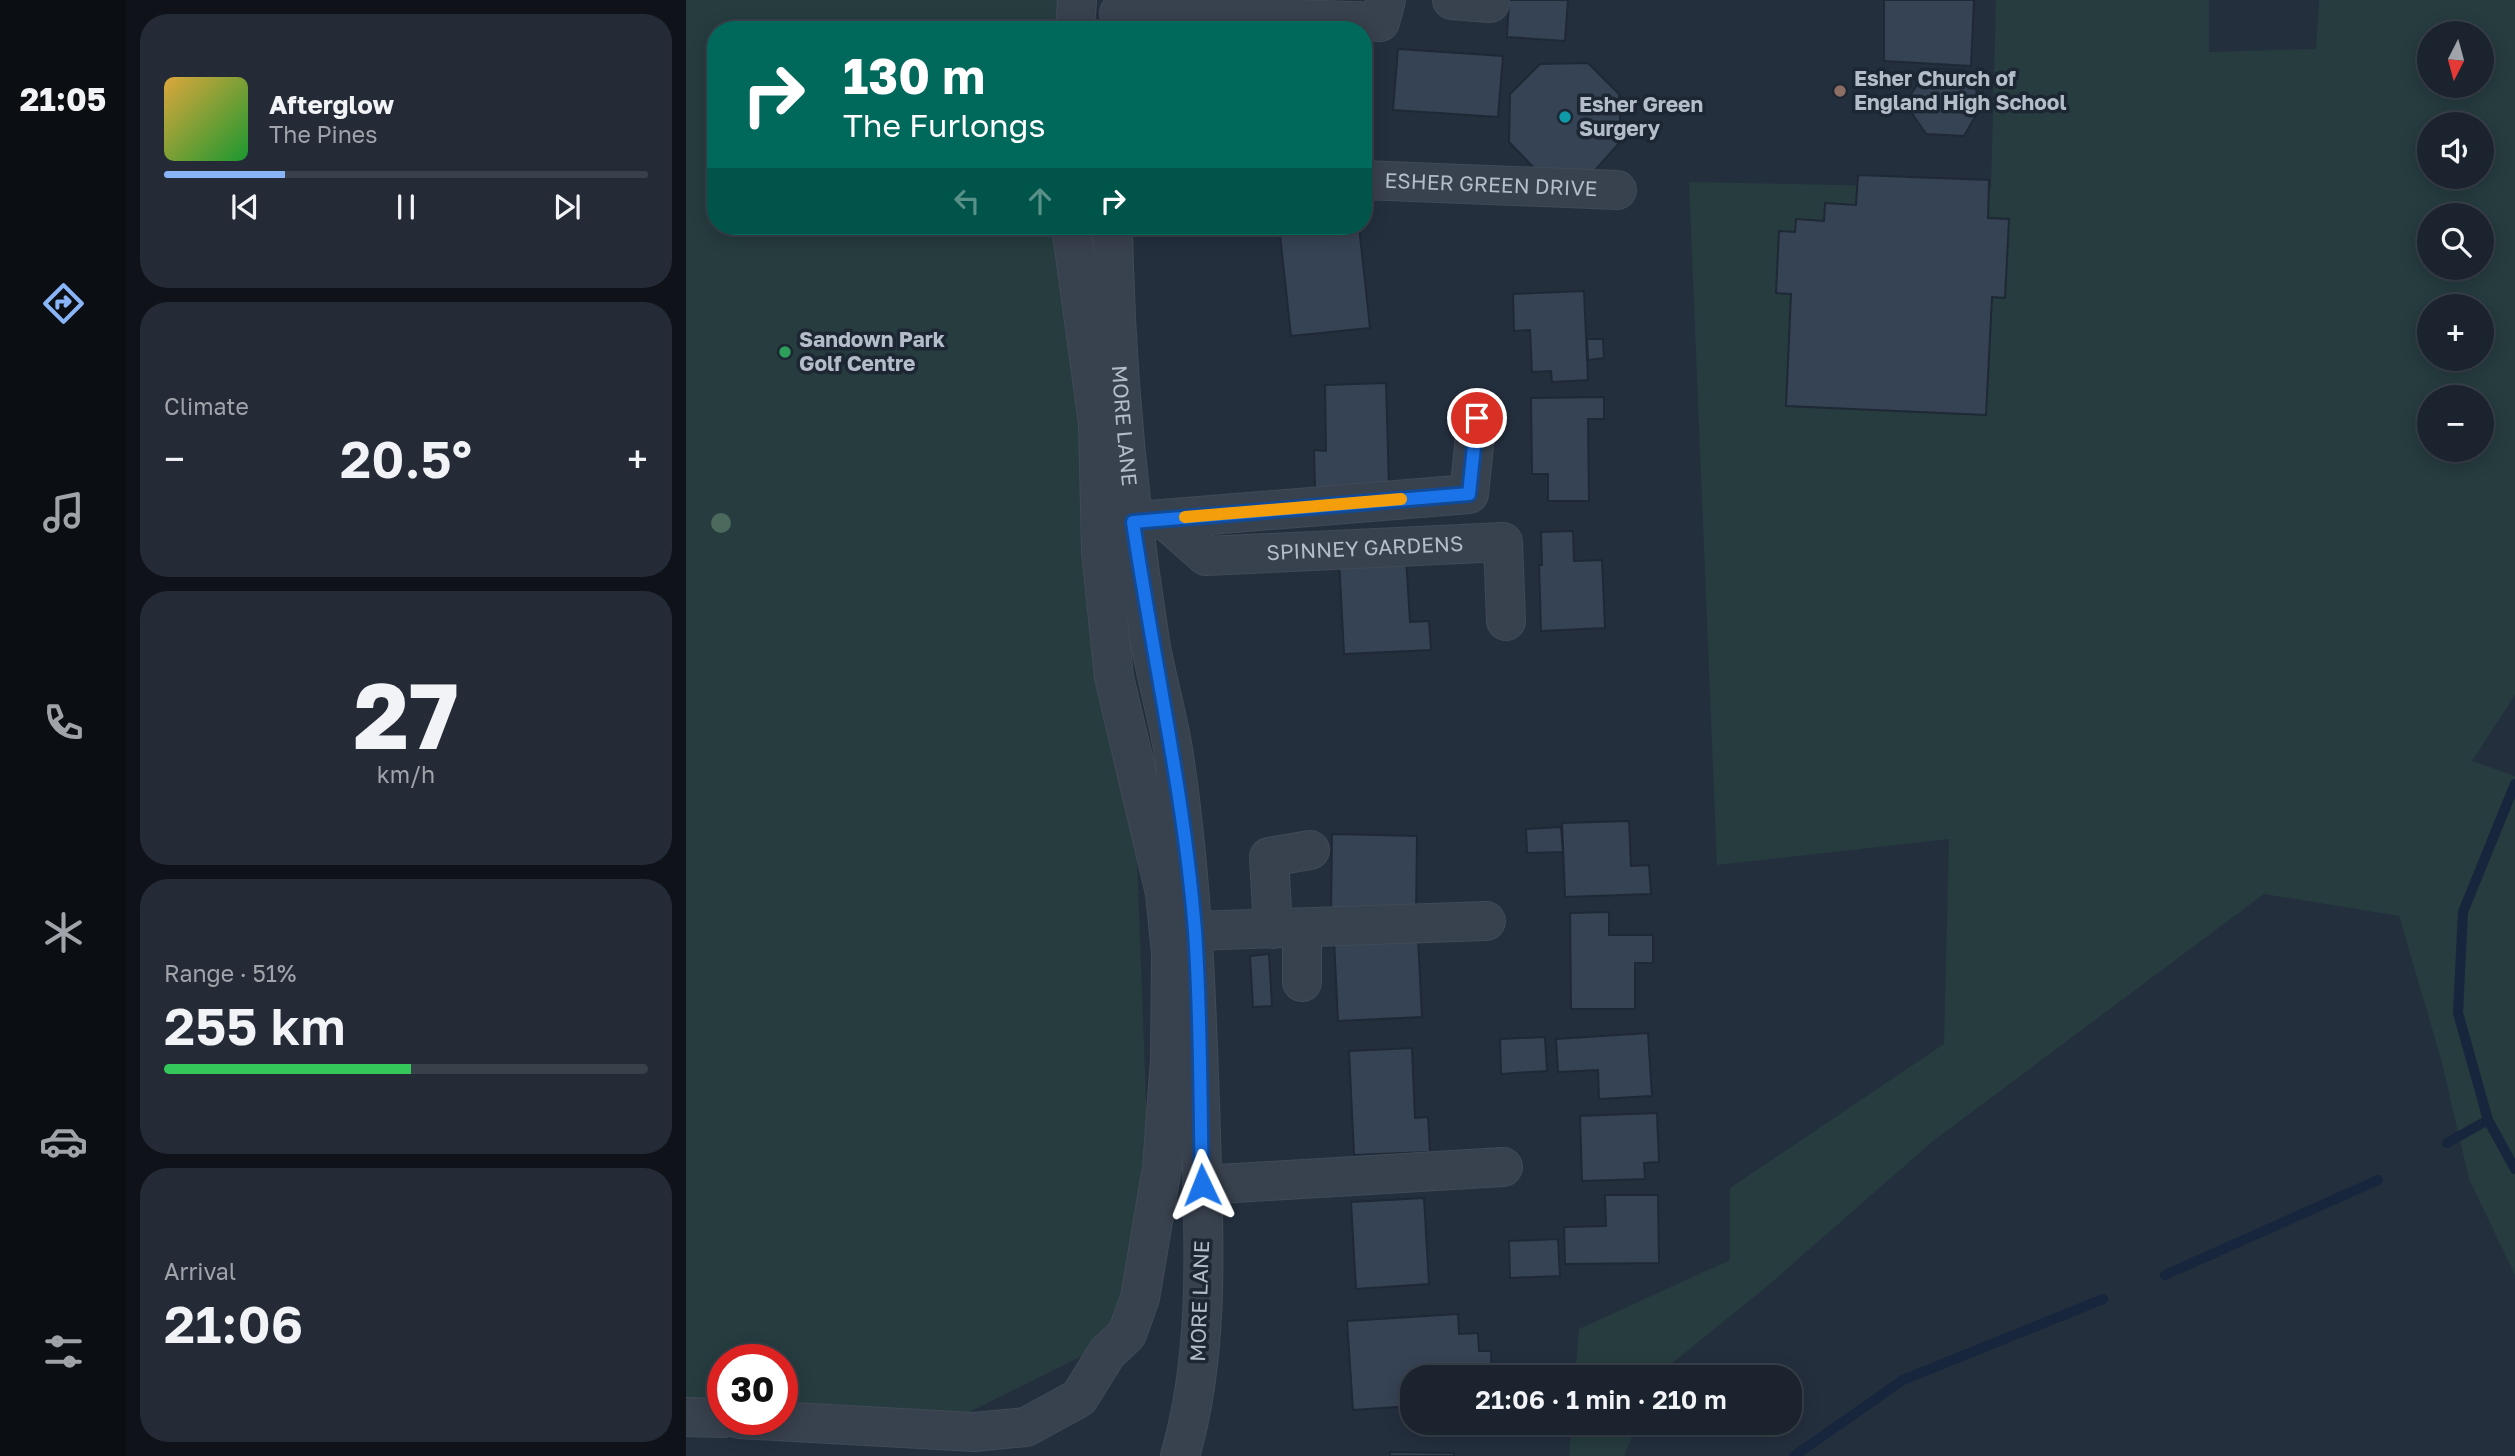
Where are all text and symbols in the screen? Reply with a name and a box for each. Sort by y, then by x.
north arrow [2417,21,2494,98]
map controls [2417,21,2494,462]
text: 130 m [843,46,985,105]
icon: right [728,49,819,140]
place label: Esher Church of England High School [1854,65,2066,115]
text: 21:05 [20,80,106,118]
marker: Esher Church of England High School [1832,83,1848,99]
text: Afterglow [269,89,394,120]
place label: Esher Green Surgery [1579,91,1703,141]
text: The Furlongs [843,106,1045,144]
marker: Esher Green Surgery [1557,109,1573,125]
button: sound [2417,112,2494,189]
text: The Pines [269,120,377,148]
street label: ESHER GREEN DRIVE [1384,167,1598,201]
icon: left [948,182,986,220]
icon: ahead [1021,182,1059,220]
icon: right [1094,182,1132,220]
icon: previous [226,188,264,226]
icon: pause [387,188,425,226]
icon: next [548,188,586,226]
button: search [2417,203,2494,280]
icon: directions [39,279,88,328]
button: + [2417,294,2494,371]
place label: Sandown Park Golf Centre [799,326,945,376]
marker: Sandown Park Golf Centre [777,344,793,360]
street label: MORE LANE [1107,364,1143,487]
button: − [2417,385,2494,462]
pin [1447,388,1507,448]
text: Climate [164,392,249,420]
icon: arrive [1458,399,1496,437]
text: 20.5° [340,427,472,489]
text: − [164,436,185,481]
text: + [627,436,648,481]
icon: music [39,488,88,537]
street label: SPINNEY GARDENS [1266,530,1464,565]
text: 27 [353,660,459,769]
icon: phone [39,698,88,747]
text: km/h [377,760,435,788]
icon: climate [39,908,88,957]
text: Range · 51% [164,959,296,987]
text: 255 km [164,994,346,1056]
icon: car [39,1117,88,1166]
position arrow [1165,1148,1239,1222]
street label: MORE LANE [1184,1240,1214,1362]
text: Arrival [164,1257,236,1285]
text: 21:06 [164,1292,303,1354]
icon: filters [39,1327,88,1376]
speed limit sign: 30 [707,1344,798,1435]
text: 21:06 · 1 min · 210 m [1475,1384,1727,1415]

